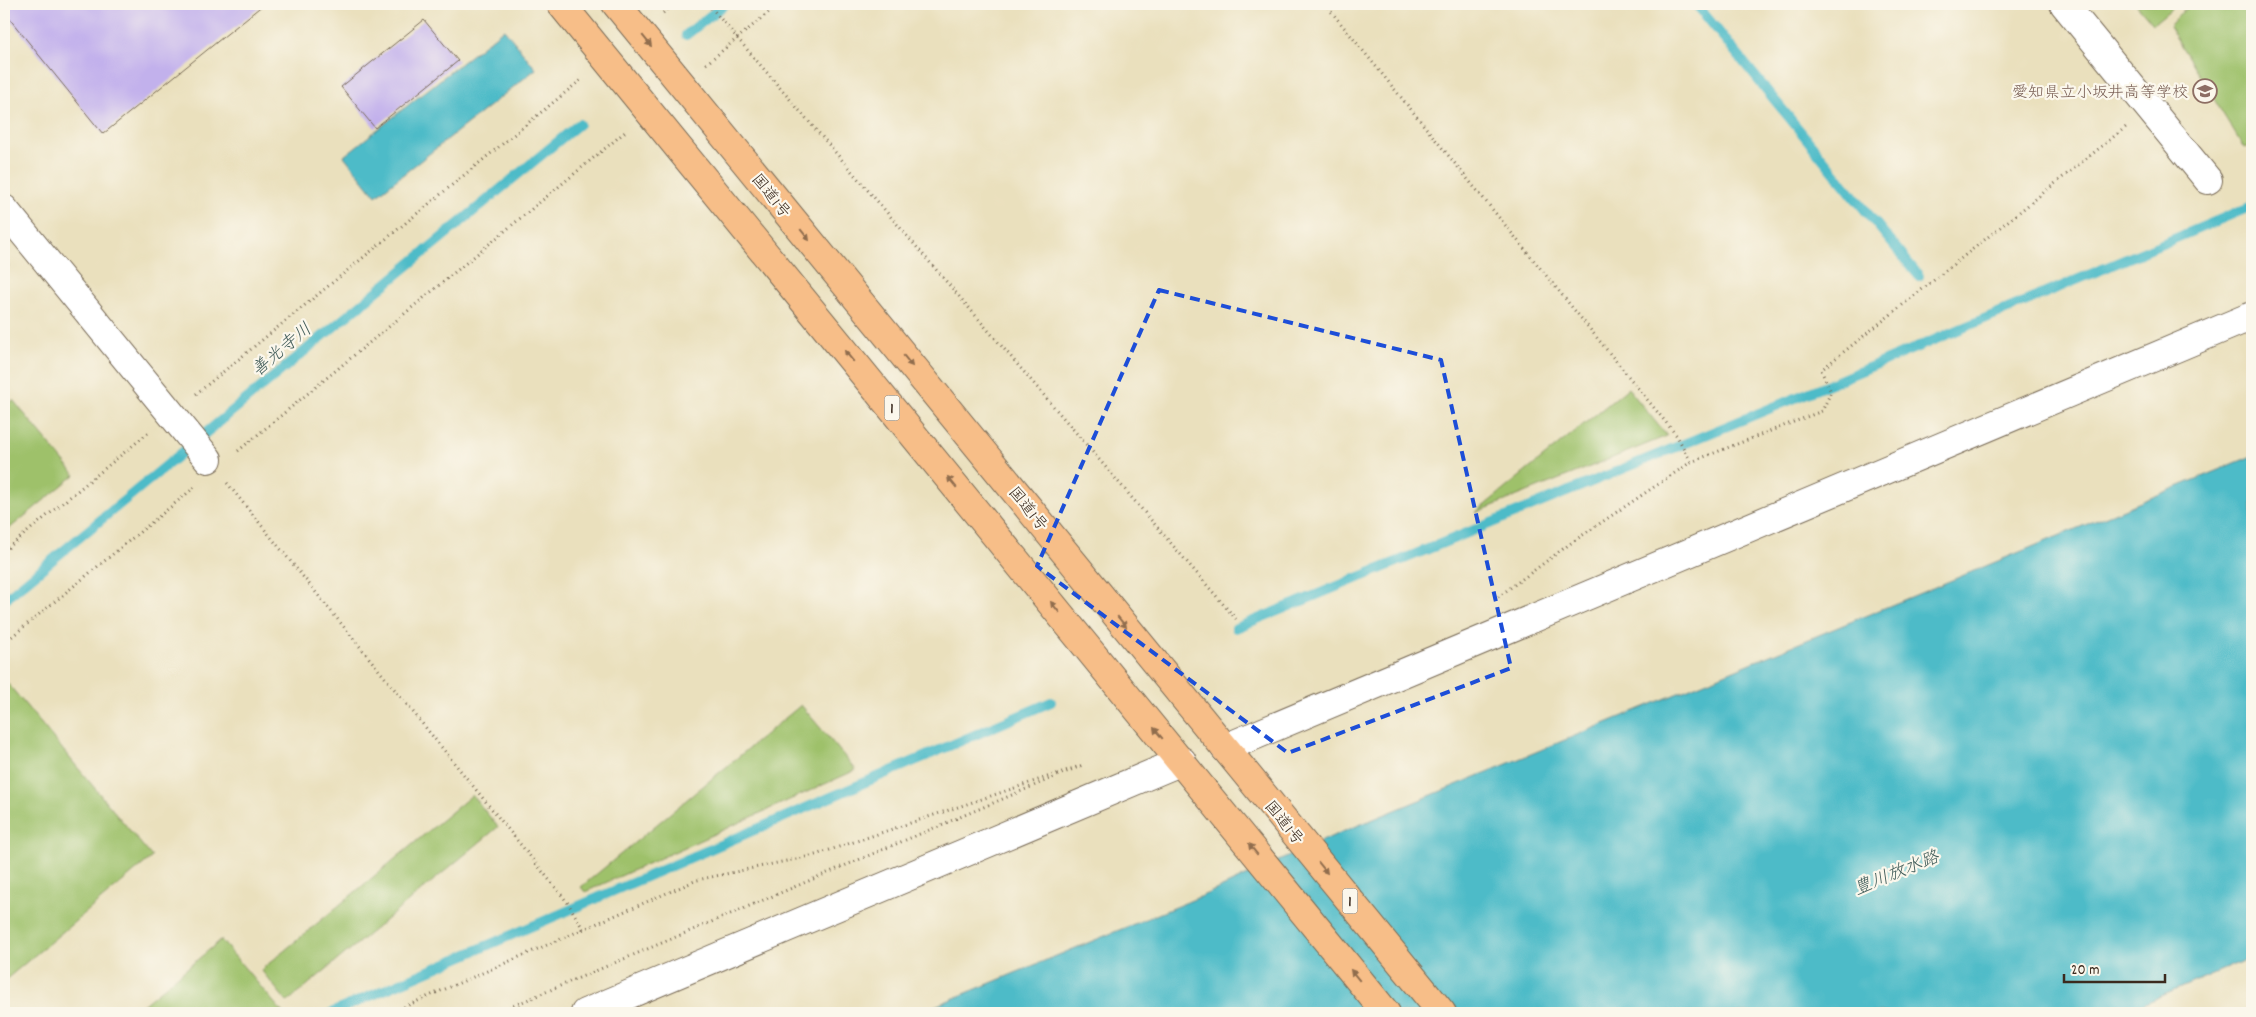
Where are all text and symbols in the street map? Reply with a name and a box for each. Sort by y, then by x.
one-way arrow [641,35,652,48]
school or university icon: 愛知県立小坂井高等学校 [2192,78,2218,104]
place label: 愛知県立小坂井高等学校 [2012,82,2188,105]
street label: 国道1号 [745,169,795,224]
one-way arrow [800,228,811,241]
water label: 善光寺川 [247,318,318,384]
one-way arrow [844,350,855,363]
one-way arrow [902,354,914,366]
road number: 1 [884,396,900,420]
one-way arrow [947,475,958,488]
street label: 国道1号 [1002,482,1052,537]
one-way arrow [1050,601,1061,614]
one-way arrow [1116,615,1127,628]
one-way arrow [1153,727,1164,740]
street label: 国道1号 [1258,796,1308,851]
one-way arrow [1247,843,1258,856]
water label: 豊川放水路 [1851,845,1944,903]
one-way arrow [1318,861,1329,874]
road number: 1 [1342,888,1358,914]
scale bar [2064,952,2165,984]
text: 20 m [2071,960,2099,982]
one-way arrow [1350,969,1361,982]

